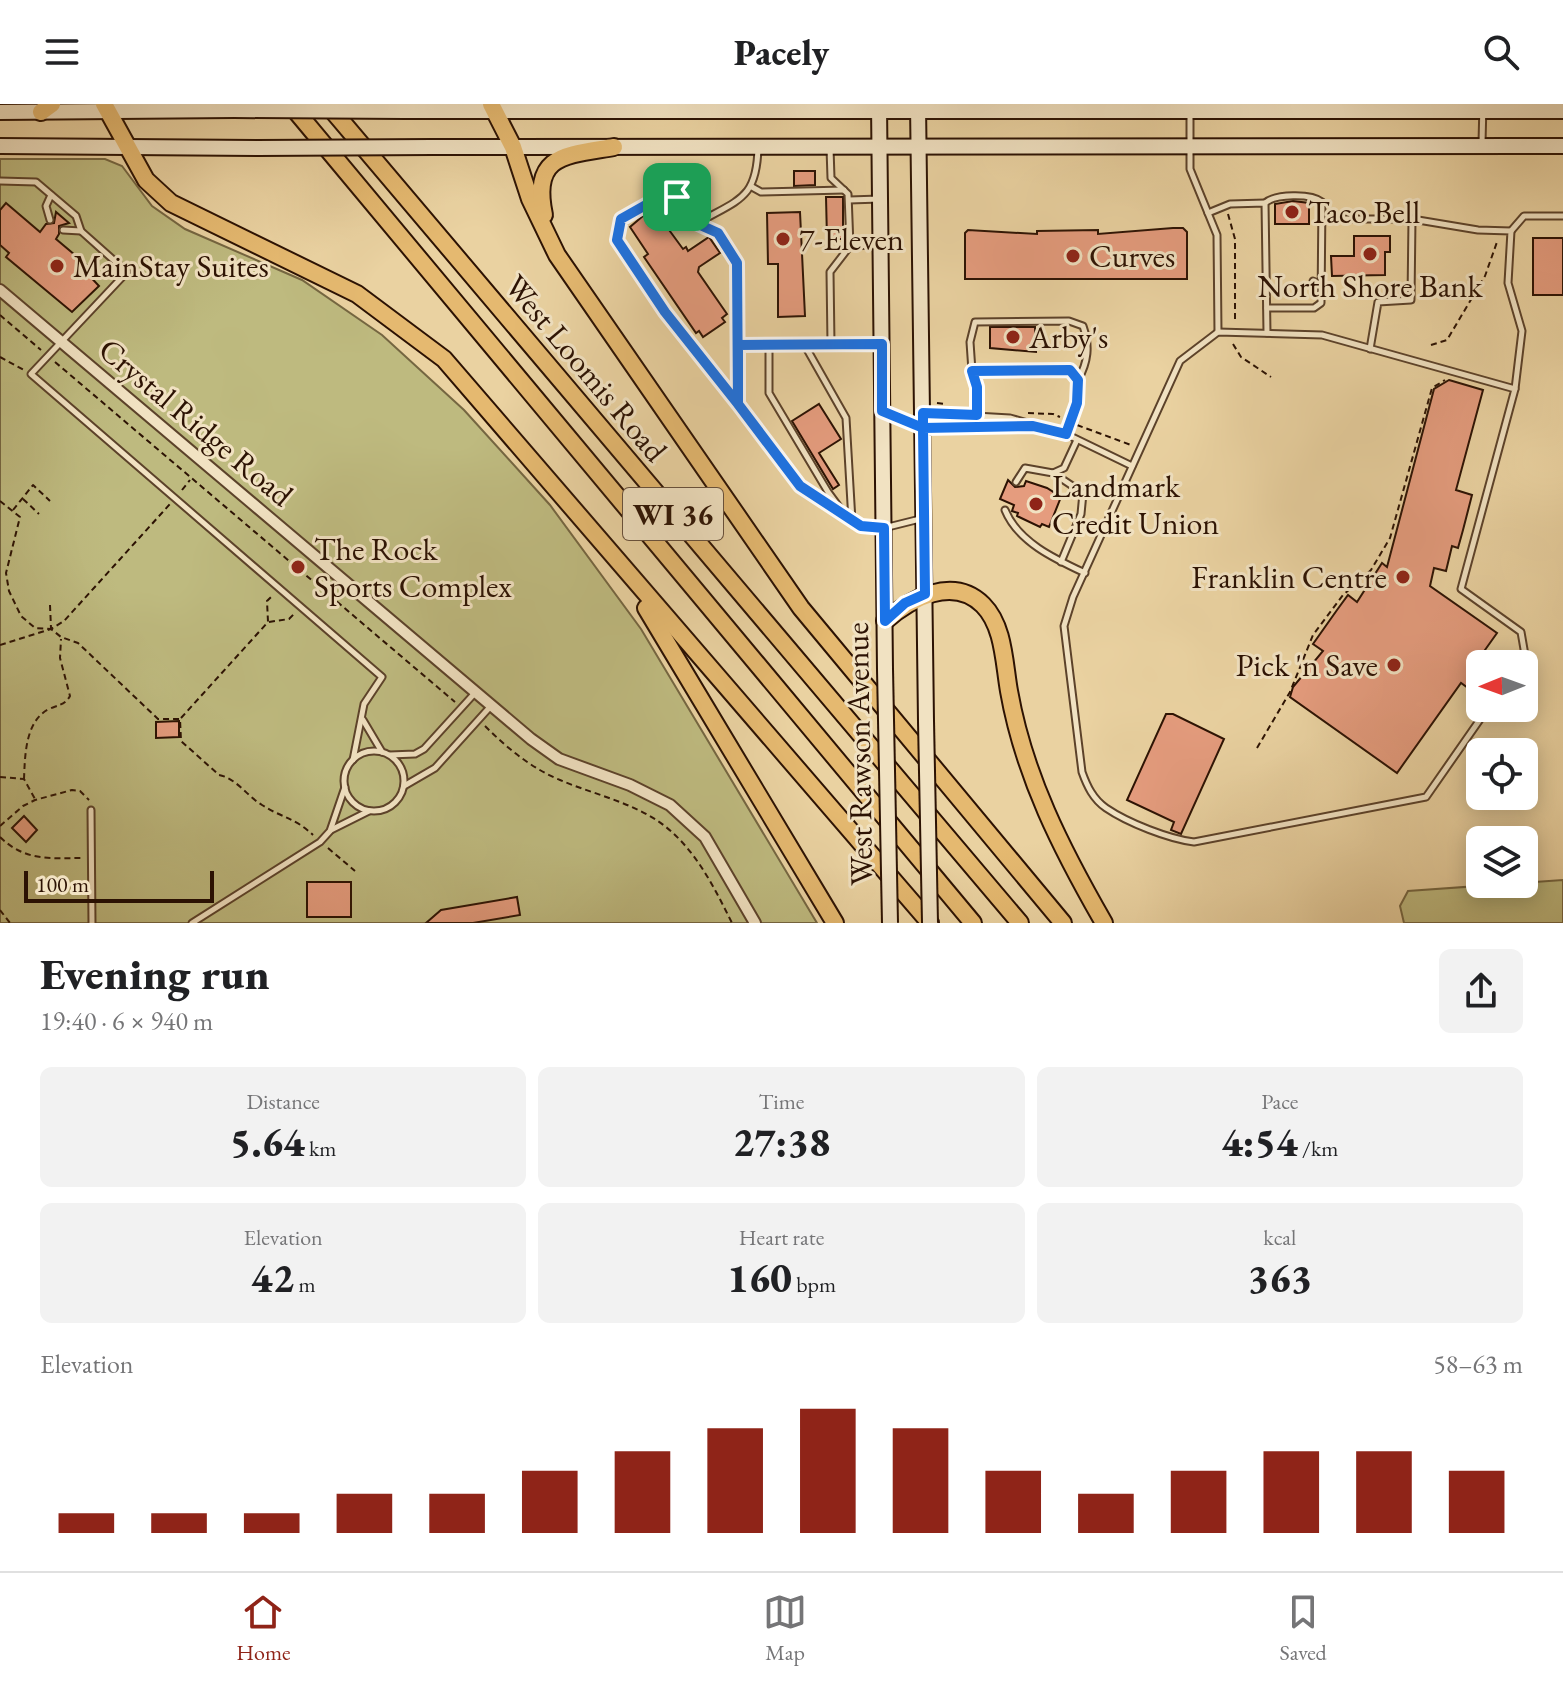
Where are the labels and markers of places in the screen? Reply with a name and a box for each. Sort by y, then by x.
pin [643,163,711,231]
place label: Taco Bell [1308,191,1420,233]
marker: Taco Bell [1283,203,1301,221]
place label: 7-Eleven [799,218,904,260]
marker: 7-Eleven [774,230,792,248]
place label: Curves [1089,235,1175,277]
place label: MainStay Suites [73,245,269,287]
marker: North Shore Bank [1361,245,1379,263]
marker: Curves [1064,247,1082,265]
marker: MainStay Suites [48,257,66,275]
place label: North Shore Bank [1257,265,1484,307]
place label: Arby's [1028,316,1108,358]
marker: Arby's [1004,328,1022,346]
place label: Landmark Credit Union [1052,465,1219,544]
marker: Landmark Credit Union [1027,495,1045,513]
place label: The Rock Sports Complex [314,528,512,607]
place label: Franklin Centre [1191,556,1387,598]
marker: The Rock Sports Complex [289,558,307,576]
marker: Franklin Centre [1394,568,1412,586]
place label: Pick 'n Save [1236,644,1378,686]
marker: Pick 'n Save [1385,656,1403,674]

